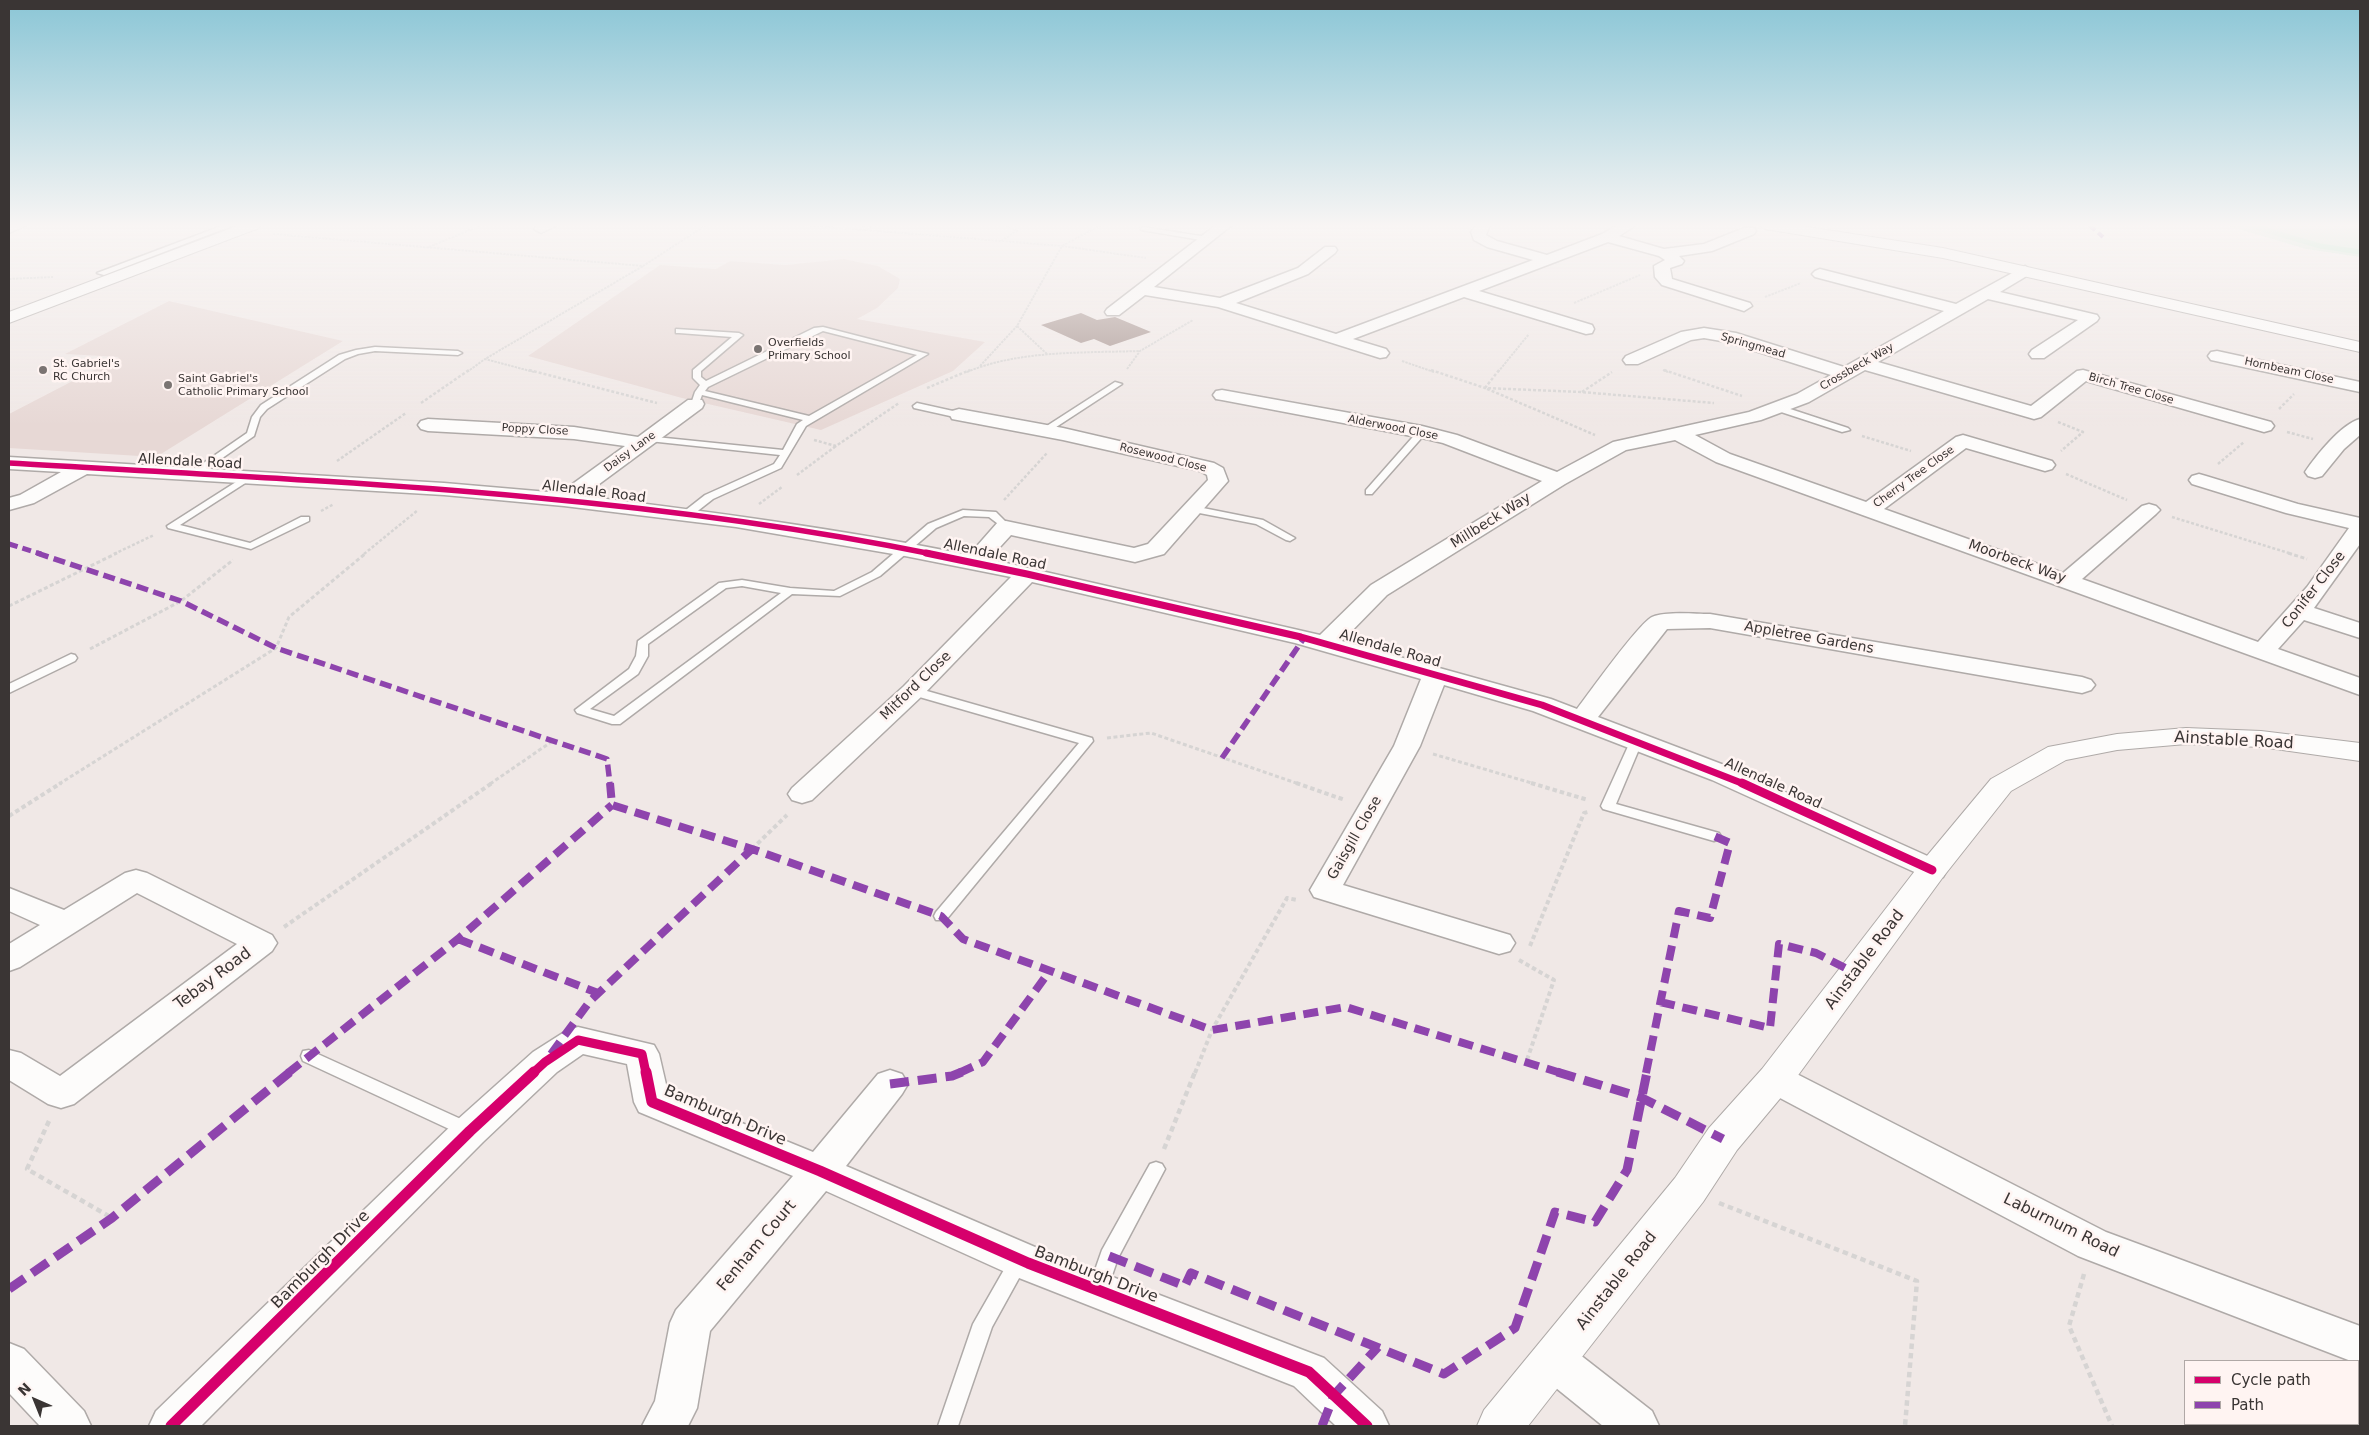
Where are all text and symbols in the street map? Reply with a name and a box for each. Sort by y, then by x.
street label: Springmead [1719,330,1787,362]
place label: Overfields Primary School [768,336,851,362]
street label: Crossbeck Way [1818,340,1896,394]
marker: Overfields Primary School [752,343,764,355]
street label: Hornbeam Close [2243,355,2335,387]
place label: St. Gabriel's RC Church [53,357,120,383]
marker: St. Gabriel's RC Church [37,364,49,376]
street label: Birch Tree Close [2087,371,2175,407]
place label: Saint Gabriel's Catholic Primary School [178,372,309,398]
marker: Saint Gabriel's Catholic Primary School [162,379,174,391]
street label: Alderwood Close [1347,413,1439,443]
street label: Poppy Close [501,422,569,438]
street label: Daisy Lane [602,429,658,475]
street label: Rosewood Close [1118,441,1208,475]
street label: Cherry Tree Close [1871,443,1957,511]
street label: Allendale Road [137,451,243,473]
street label: Allendale Road [541,477,647,507]
street label: Millbeck Way [1448,490,1534,552]
street label: Allendale Road [942,536,1048,574]
street label: Moorbeck Way [1966,537,2068,587]
street label: Conifer Close [2279,548,2349,632]
street label: Appletree Gardens [1743,618,1875,658]
street label: Allendale Road [1338,627,1442,671]
street label: Mitford Close [877,648,955,724]
street label: Ainstable Road [2174,728,2294,754]
street label: Allendale Road [1722,755,1824,813]
street label: Gaisgill Close [1324,793,1386,883]
street label: Ainstable Road [1821,906,1909,1014]
street label: Tebay Road [171,944,255,1014]
street label: Bamburgh Drive [661,1082,789,1150]
street label: Laburnum Road [2000,1190,2122,1262]
street label: Fenham Court [713,1197,801,1295]
street label: Bamburgh Drive [268,1207,374,1313]
street label: Ainstable Road [1573,1228,1661,1334]
street label: Bamburgh Drive [1031,1243,1161,1307]
legend [2184,1360,2359,1425]
text: Cycle path [2231,1371,2311,1389]
north arrow [10,1375,60,1425]
text: N [15,1379,34,1399]
text: Path [2231,1396,2264,1414]

